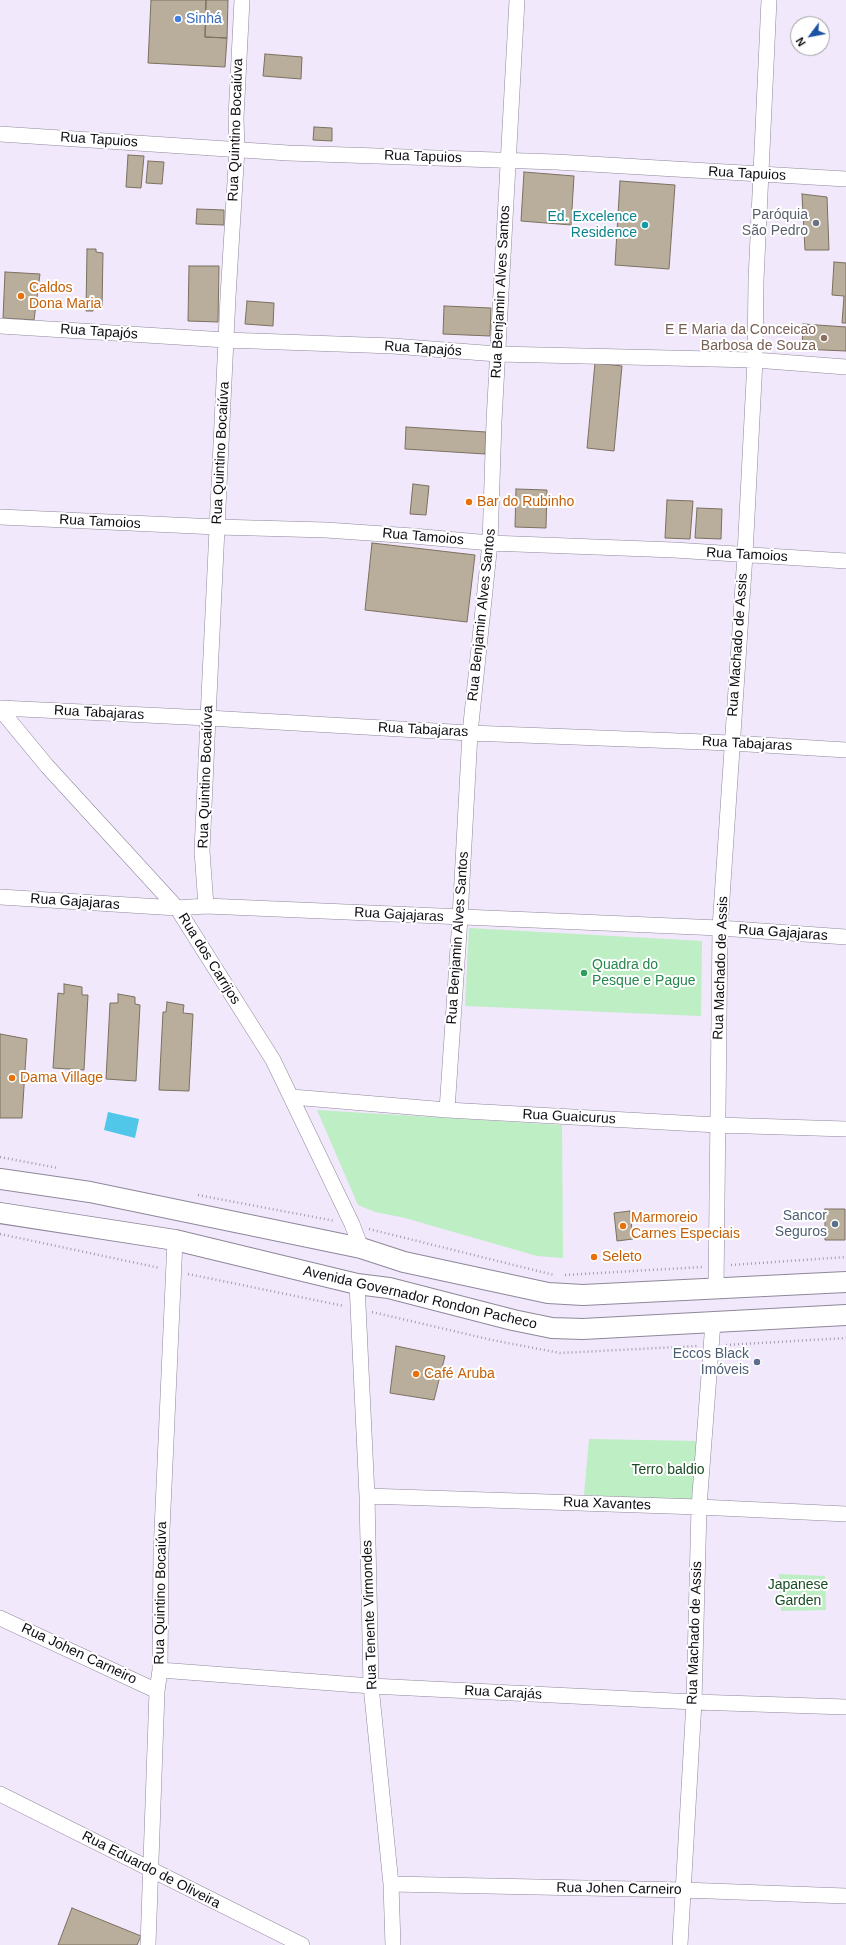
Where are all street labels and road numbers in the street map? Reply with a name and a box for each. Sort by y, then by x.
street label: Rua Quintino Bocaiúva [225,58,247,202]
street label: Rua Tapuios [60,129,138,151]
street label: Rua Tapuios [384,147,462,167]
street label: Rua Tapuios [708,164,786,184]
street label: Rua Benjamin Alves Santos [488,205,514,379]
street label: Rua Tapajós [60,321,138,343]
street label: Rua Tapajós [384,338,462,360]
street label: Rua Quintino Bocaiúva [209,381,233,525]
street label: Rua Tamoios [59,511,141,533]
street label: Rua Tamoios [382,525,464,549]
street label: Rua Benjamin Alves Santos [465,528,499,702]
street label: Rua Tamoios [706,544,788,566]
street label: Rua Machado de Assis [725,573,751,717]
street label: Rua Tabajaras [53,702,145,724]
street label: Rua Quintino Bocaiúva [195,705,217,849]
street label: Rua Tabajaras [377,719,469,741]
street label: Rua Tabajaras [701,733,793,755]
street label: Rua Benjamin Alves Santos [444,851,472,1025]
street label: Rua Gajajaras [30,890,120,914]
street label: Rua Machado de Assis [710,896,732,1040]
street label: Rua Gajajaras [354,904,444,926]
street label: Rua dos Carrijos [174,910,244,1008]
street label: Rua Gajajaras [738,921,828,945]
street label: Rua Guaicurus [522,1106,616,1128]
street label: Avenida Governador Rondon Pacheco [301,1263,539,1333]
street label: Rua Xavantes [563,1494,651,1514]
street label: Rua Quintino Bocaiúva [151,1521,171,1665]
street label: Rua Tenente Virmondes [359,1540,381,1690]
street label: Rua Machado de Assis [684,1561,706,1705]
street label: Rua Johen Carneiro [19,1620,139,1688]
street label: Rua Carajás [464,1683,542,1703]
street label: Rua Eduardo de Oliveira [79,1828,223,1912]
street label: Rua Johen Carneiro [556,1880,682,1898]

